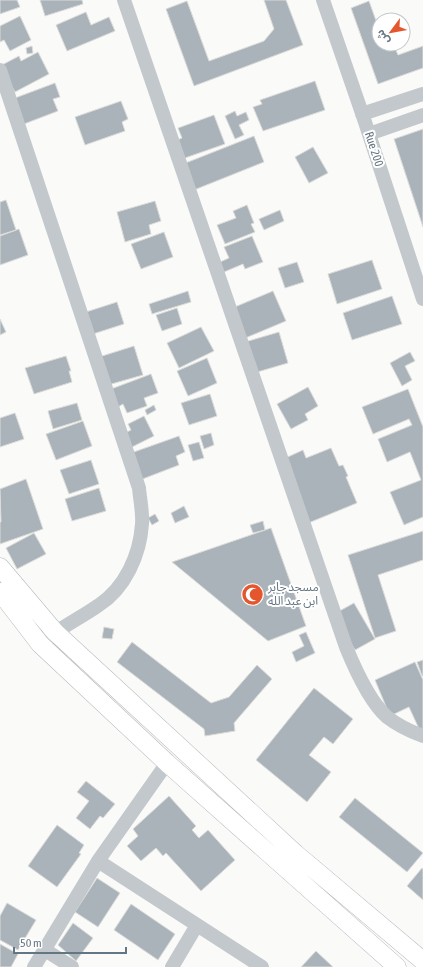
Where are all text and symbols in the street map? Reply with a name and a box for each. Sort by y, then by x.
north arrow [371,12,411,52]
text: ش [373,27,392,47]
street label: Rue 200 [362,130,386,169]
place label: مسجد جابر ابن عبد الله [267,580,319,608]
mosque icon: مسجد جابر ابن عبد الله [240,581,266,607]
scale bar [14,929,126,955]
text: 50 m [20,936,42,950]

